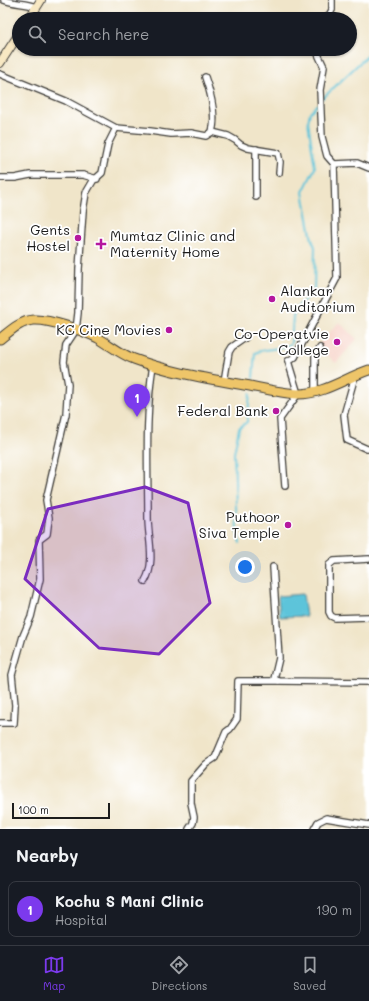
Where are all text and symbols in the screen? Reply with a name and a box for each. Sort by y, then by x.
search box [12,12,357,56]
icon: search [26,23,48,45]
text: Search here [58,24,149,44]
place label: Gents Hostel [27,220,70,255]
place label: Mumtaz Clinic and Maternity Home [110,226,235,261]
marker: Gents Hostel [73,233,83,243]
marker: Mumtaz Clinic and Maternity Home [95,238,107,250]
place label: Alankar Auditorium [280,281,355,316]
marker: Alankar Auditorium [267,294,277,304]
place label: KC Cine Movies [56,320,161,339]
place label: Co-Operatvie College [234,324,329,359]
marker: KC Cine Movies [164,325,174,335]
marker: Co-Operatvie College [332,337,342,347]
pin: 1 [124,384,150,417]
place label: Federal Bank [178,401,268,420]
marker: Federal Bank [271,406,281,416]
place label: Puthoor Siva Temple [199,507,280,542]
marker: Puthoor Siva Temple [283,520,293,530]
your location [235,557,255,577]
scale bar [12,801,110,820]
text: 100 m [18,802,49,817]
text: Nearby [16,844,78,866]
text: Kochu S Mani Clinic [55,891,204,911]
text: 1 [27,901,33,918]
text: 190 m [316,901,352,918]
text: Hospital [55,911,107,928]
tab: Map [43,954,65,993]
tab: Directions [151,954,207,993]
tab: Saved [293,954,326,993]

